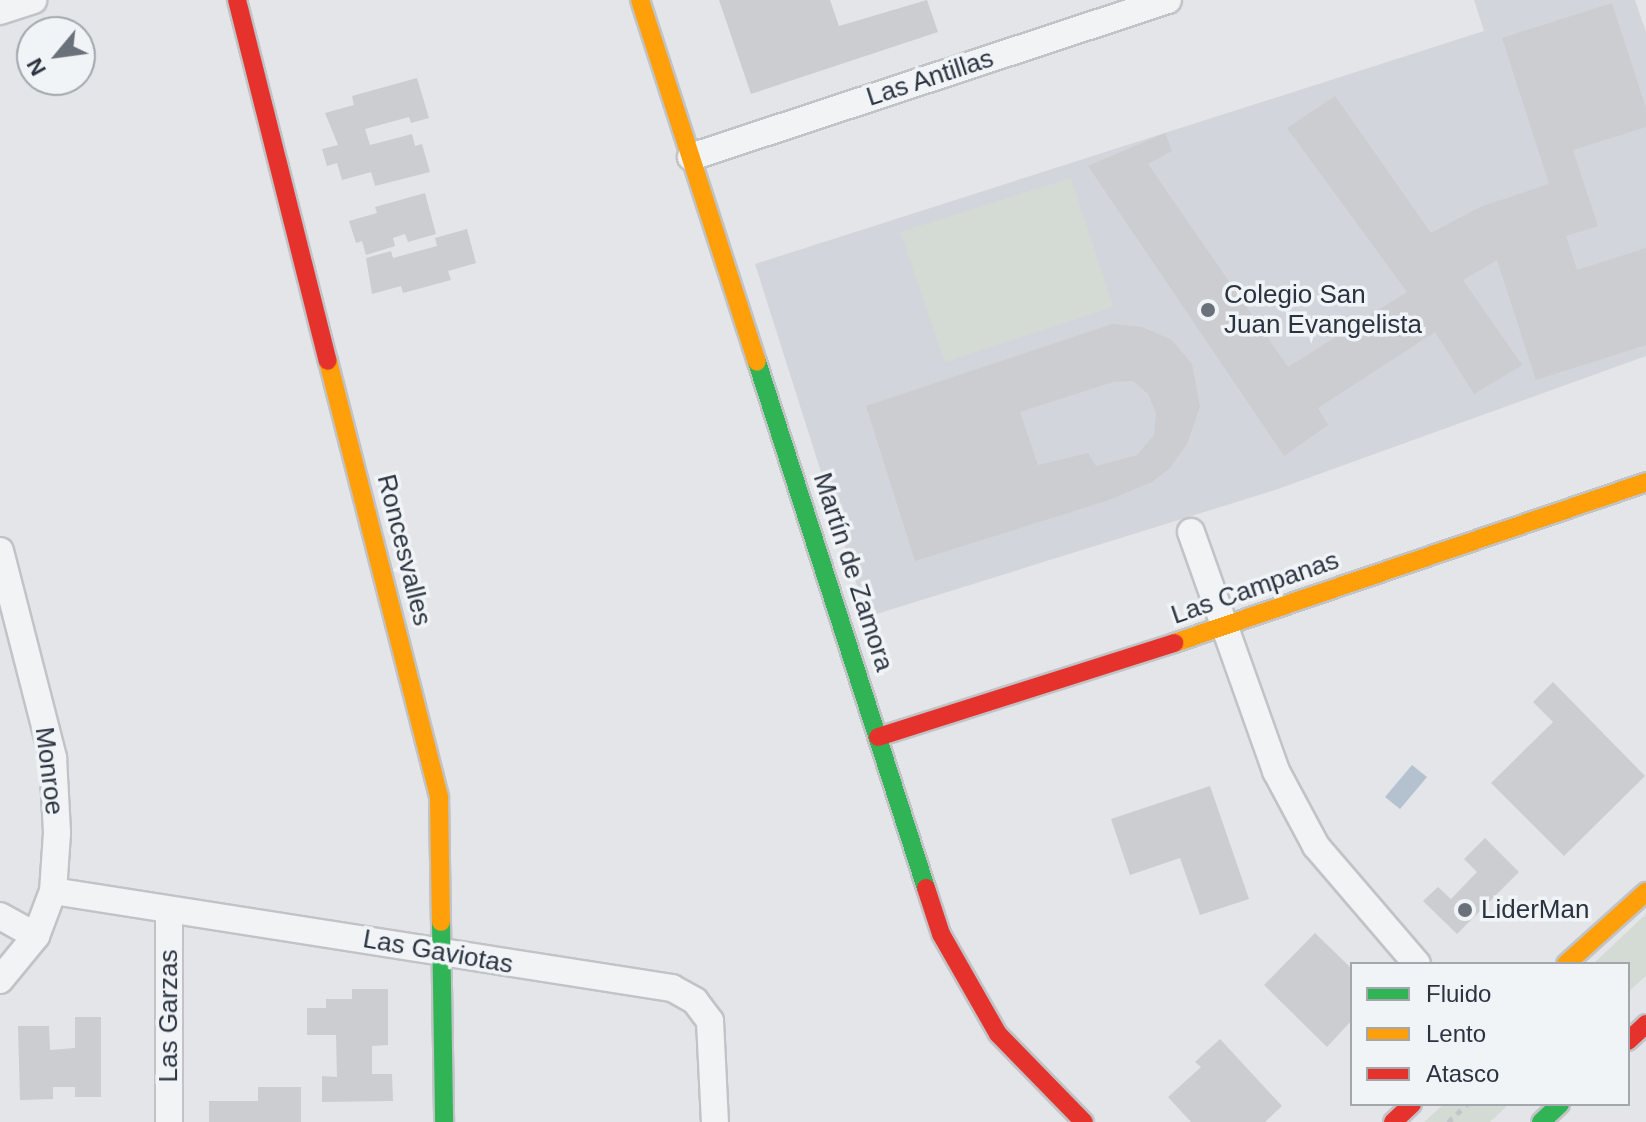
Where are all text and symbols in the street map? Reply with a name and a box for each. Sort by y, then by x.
north arrow [16,16,96,96]
street label: Las Antillas [862,43,998,113]
text: N [22,54,51,80]
place label: Colegio San Juan Evangelista [1224,279,1422,340]
marker: Colegio San Juan Evangelista [1199,301,1217,319]
street label: Martín de Zamora [806,469,900,675]
street label: Roncesvalles [370,471,438,629]
street label: Las Campanas [1167,545,1343,631]
street label: Monroe [28,725,70,817]
place label: LiderMan [1481,894,1589,926]
marker: LiderMan [1456,901,1474,919]
street label: Las Gaviotas [361,923,515,981]
street label: Las Garzas [153,950,185,1082]
legend [1350,962,1630,1106]
text: Fluido [1426,980,1491,1007]
text: Lento [1426,1020,1486,1047]
text: Atasco [1426,1060,1499,1087]

